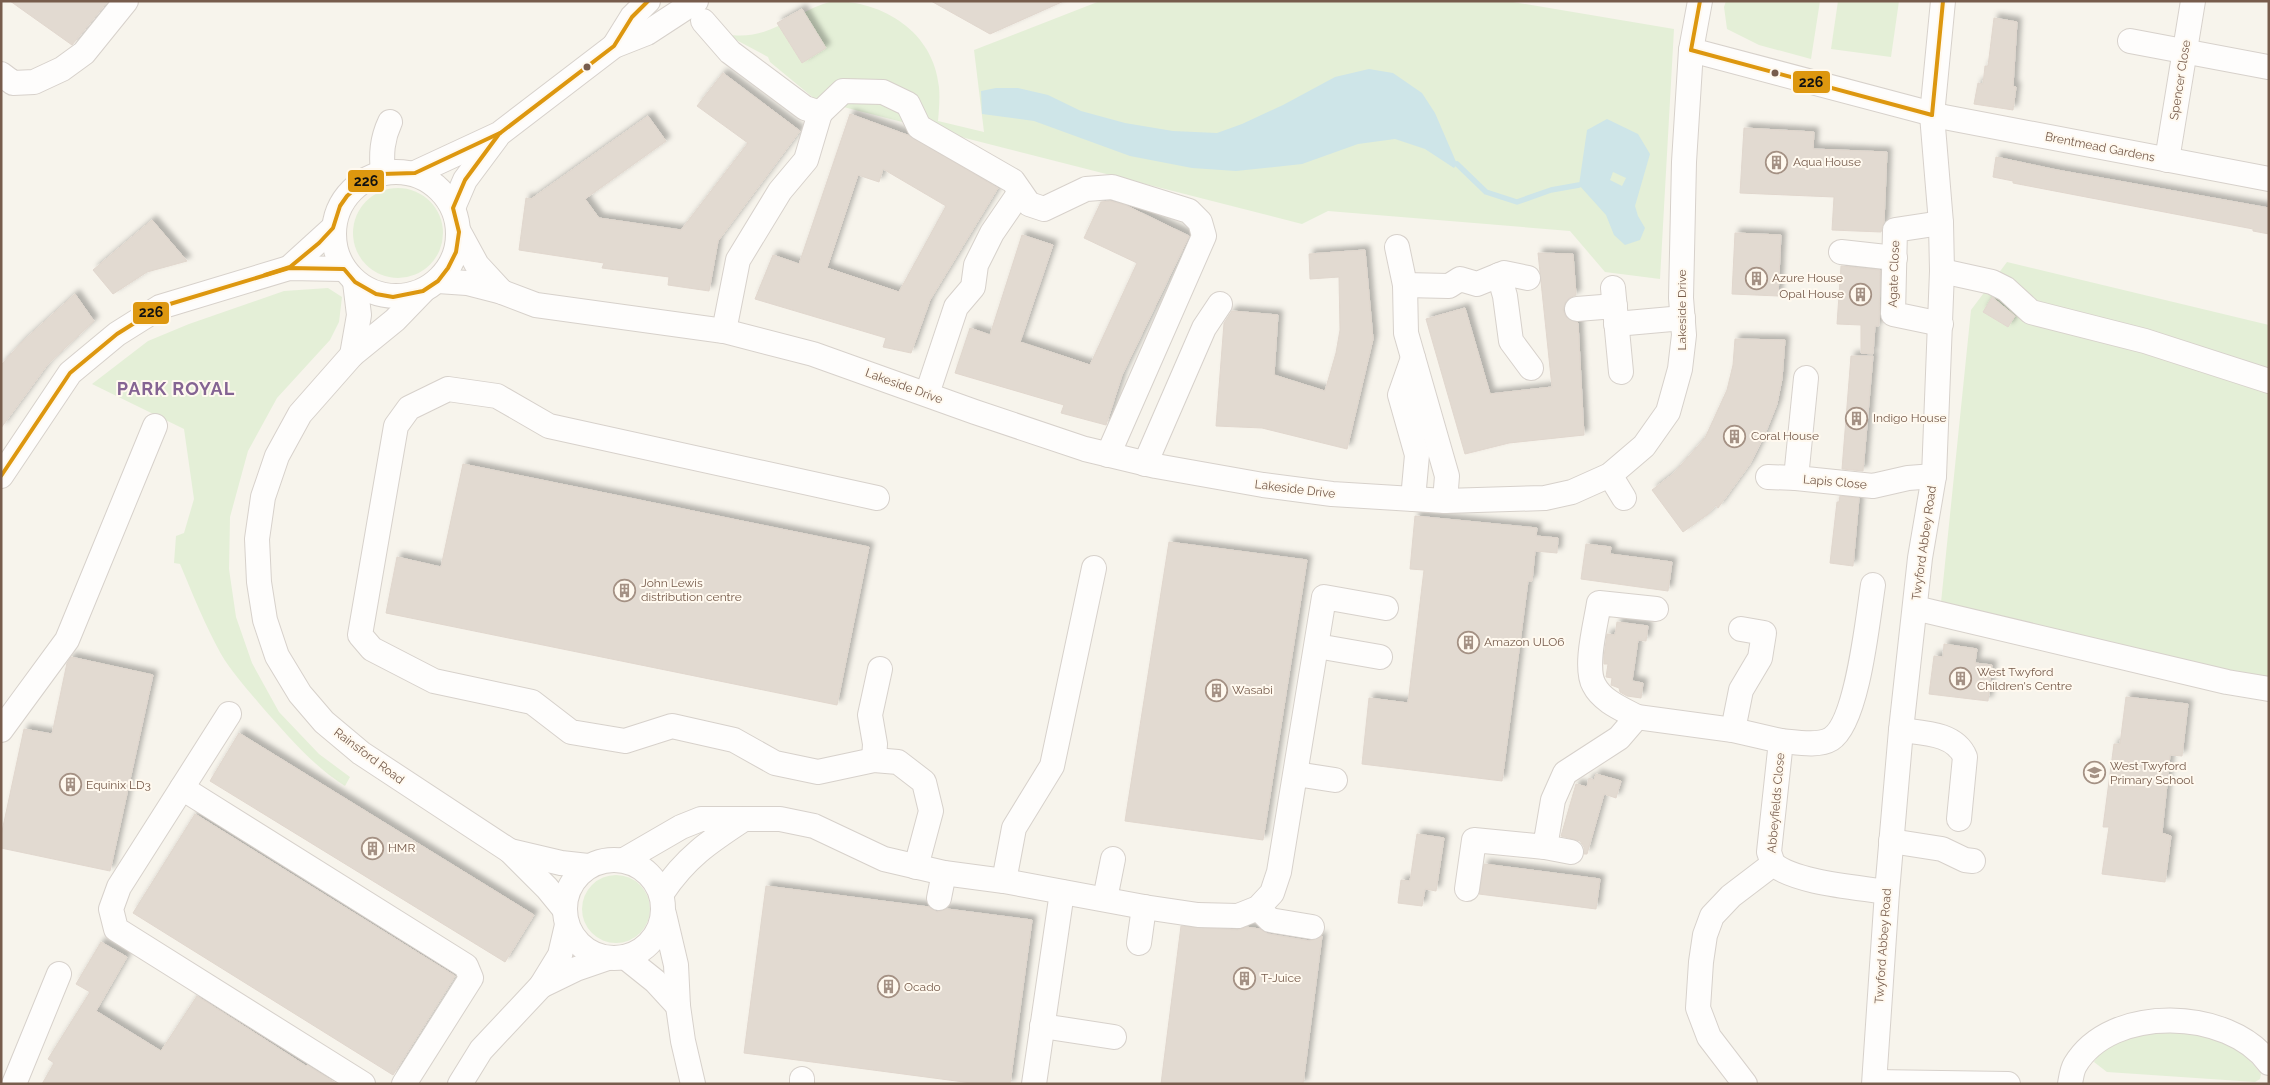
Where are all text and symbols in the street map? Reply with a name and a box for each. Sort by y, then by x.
street label: Spencer Close [2167,39,2193,121]
unlabelled marker [582,62,592,72]
unlabelled marker [1770,68,1780,78]
line badge: 226 [1792,70,1831,94]
text: 226 [1799,74,1823,90]
street label: Brentmead Gardens [2044,129,2156,165]
building icon: Aqua House [1765,150,1789,174]
place label: Aqua House [1793,155,1861,169]
line badge: 226 [347,169,385,193]
text: 226 [354,173,378,189]
street label: Agate Close [1886,240,1902,308]
building icon: Azure House [1744,266,1768,290]
street label: Lakeside Drive [1675,269,1689,351]
place label: Azure House [1772,271,1843,285]
building icon: Opal House [1848,282,1872,306]
place label: Opal House [1779,287,1844,301]
line badge: 226 [132,301,170,325]
text: 226 [139,304,163,320]
street label: Lakeside Drive [863,366,945,406]
district label: PARK ROYAL [117,378,235,399]
building icon: Indigo House [1845,406,1869,430]
place label: Indigo House [1873,411,1947,425]
building icon: Coral House [1723,424,1747,448]
place label: Coral House [1751,429,1819,443]
street label: Lapis Close [1803,472,1867,492]
street label: Lakeside Drive [1254,477,1336,501]
street label: Twyford Abbey Road [1909,485,1939,601]
place label: John Lewis distribution centre [641,576,742,604]
building icon: John Lewis distribution centre [613,578,637,602]
building icon: Amazon ULO6 [1456,630,1480,654]
place label: Amazon ULO6 [1484,635,1565,649]
place label: West Twyford Children's Centre [1977,665,2072,693]
building icon: West Twyford Children's Centre [1949,667,1973,691]
building icon: Wasabi [1204,678,1228,702]
place label: Wasabi [1232,683,1273,697]
street label: Rainsford Road [331,725,407,787]
street label: Abbeyfields Close [1765,752,1787,854]
place label: West Twyford Primary School [2110,759,2194,787]
school or university icon: West Twyford Primary School [2082,761,2106,785]
building icon: Equinix LD3 [58,773,82,797]
place label: Equinix LD3 [86,778,151,792]
building icon: HMR [360,836,384,860]
place label: HMR [388,841,415,855]
street label: Twyford Abbey Road [1872,888,1894,1004]
building icon: T-Juice [1233,966,1257,990]
place label: T-Juice [1261,971,1301,985]
building icon: Ocado [876,975,900,999]
place label: Ocado [904,980,941,994]

